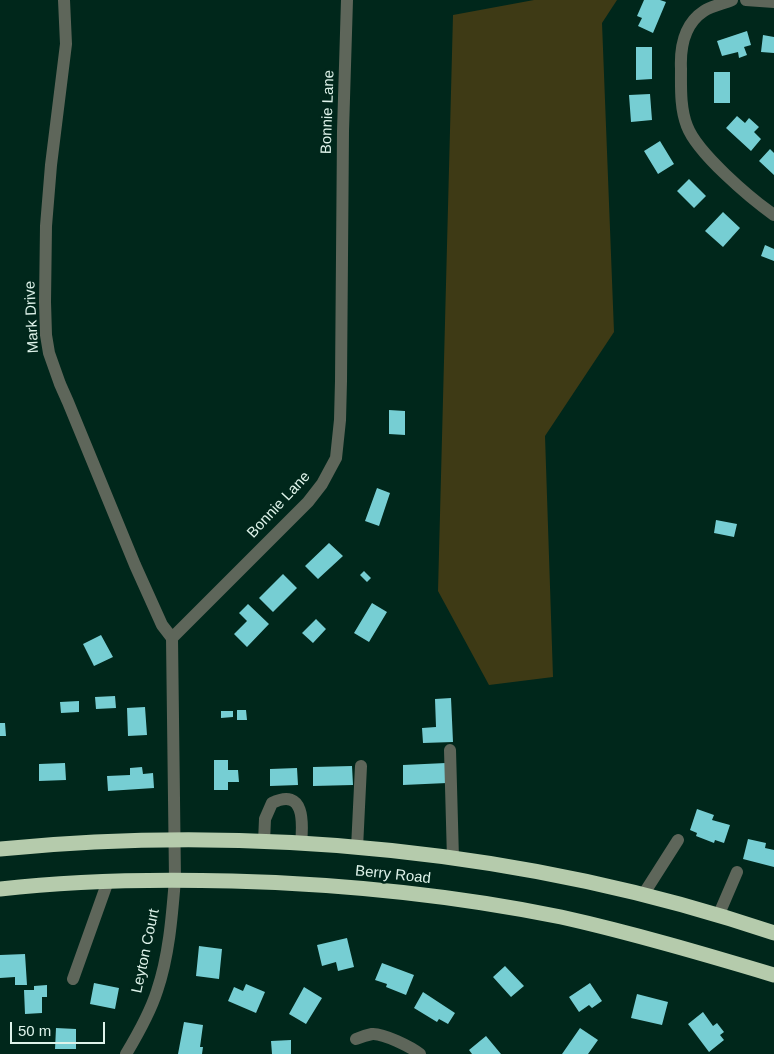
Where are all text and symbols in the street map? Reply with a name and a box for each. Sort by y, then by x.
street label: Bonnie Lane [318,70,338,154]
street label: Mark Drive [21,280,43,354]
street label: Bonnie Lane [244,468,314,542]
street label: Berry Road [354,862,432,888]
street label: Leyton Court [128,907,164,995]
scale bar [12,1012,108,1044]
text: 50 m [18,1022,51,1039]

